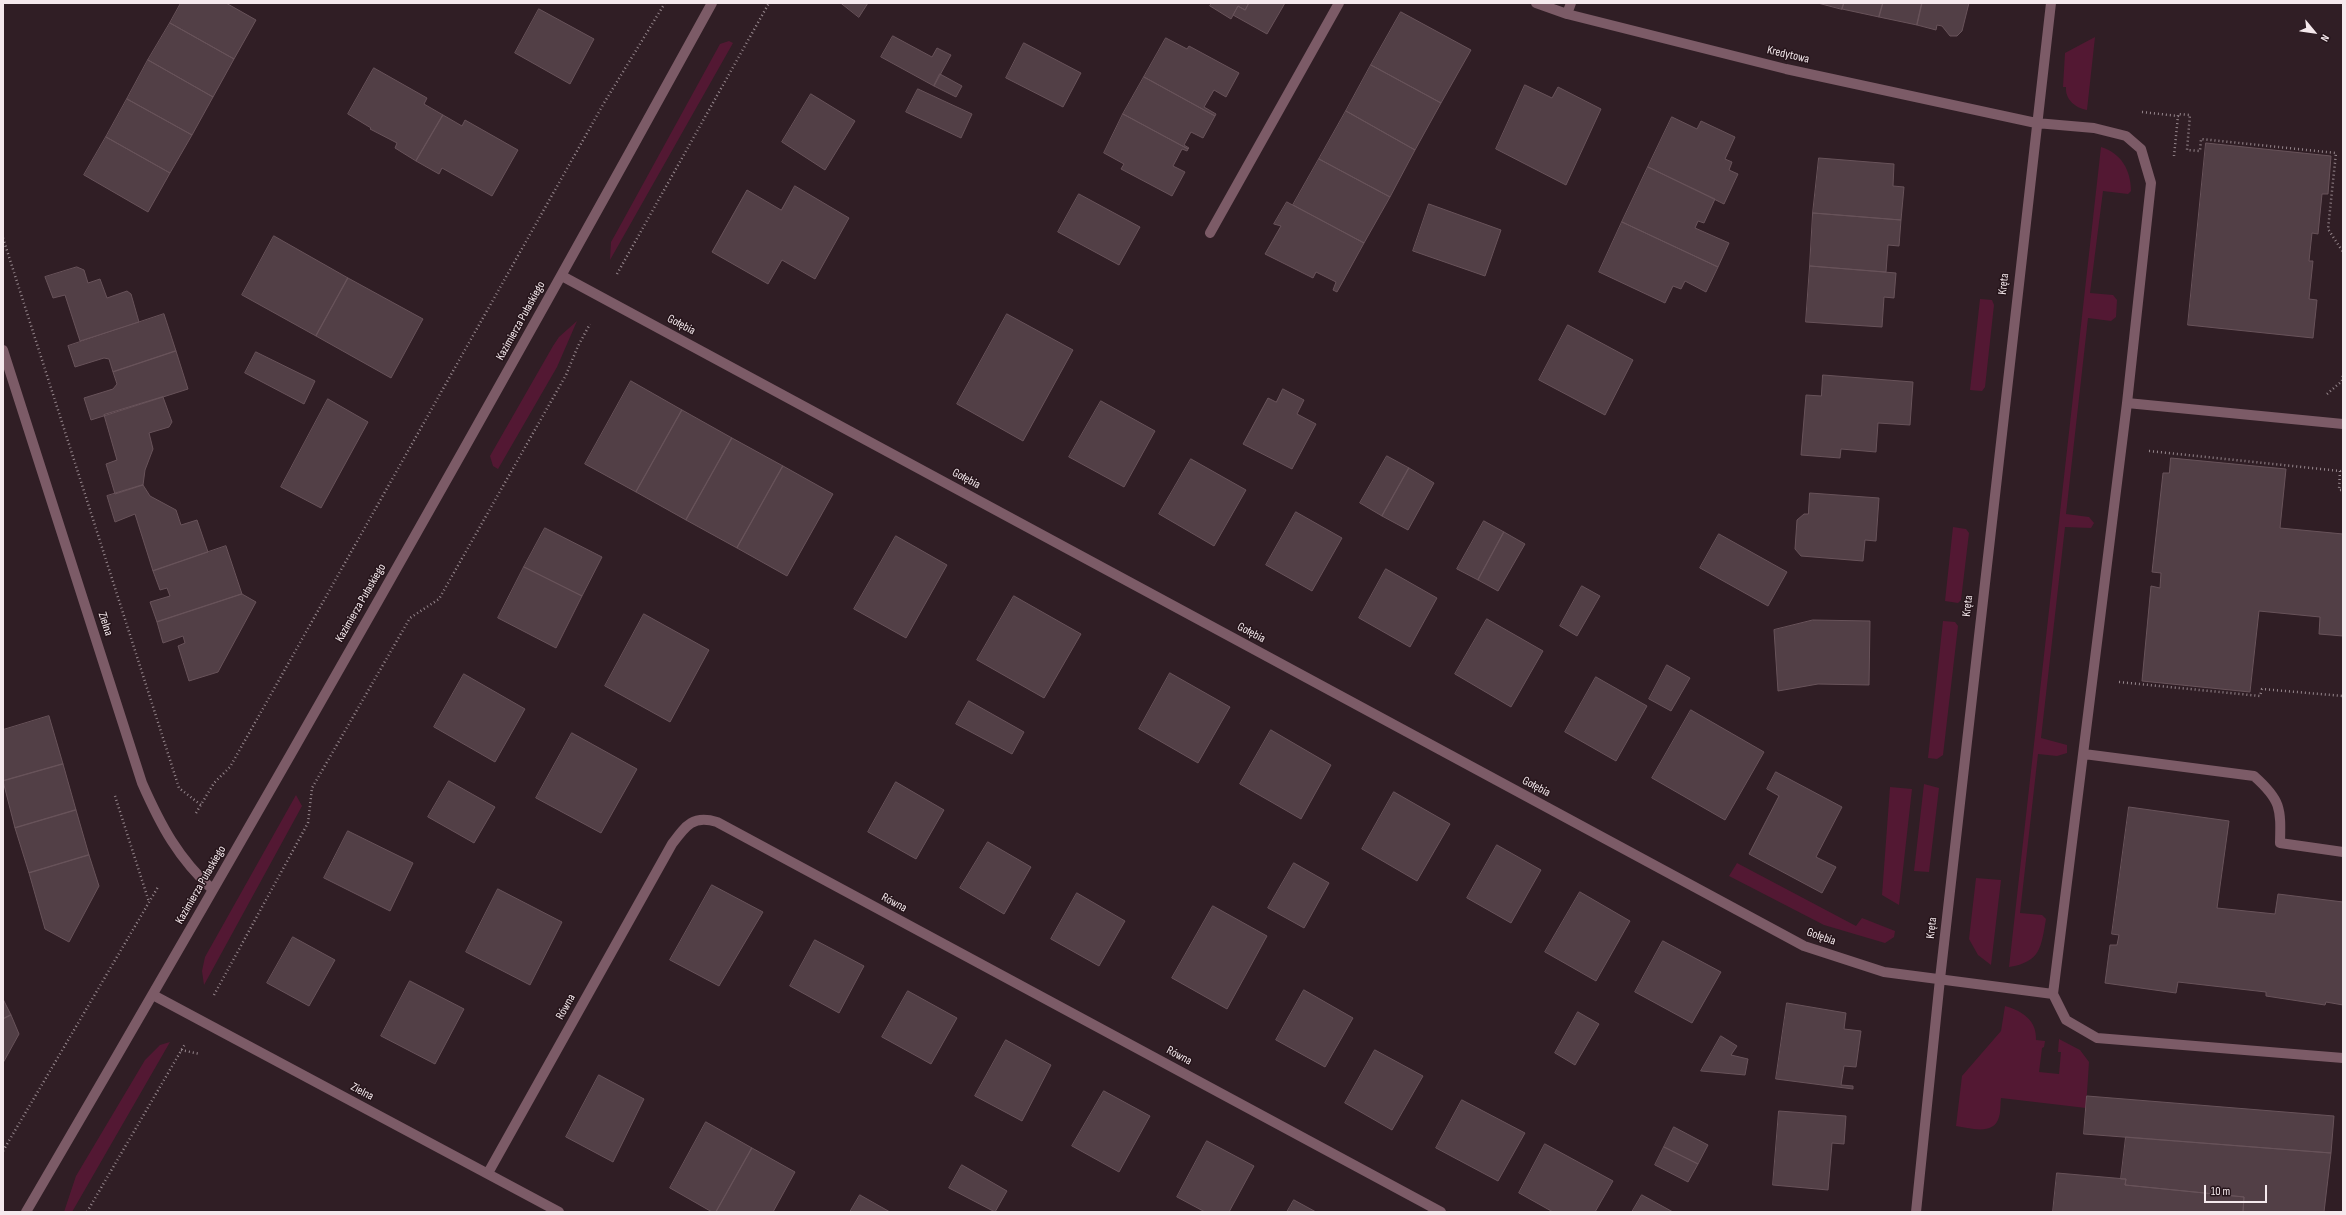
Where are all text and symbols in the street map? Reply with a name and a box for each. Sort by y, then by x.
north arrow [2294,12,2334,52]
text: N [2318,32,2332,44]
street label: Kredytowa [1765,43,1811,67]
street label: Kręta [1996,272,2012,296]
street label: Kazimierza Pułaskiego [493,279,549,363]
street label: Gołębia [664,312,698,338]
street label: Gołębia [949,466,983,492]
street label: Kazimierza Pułaskiego [333,561,389,645]
street label: Kręta [1960,594,1976,618]
street label: Zielna [94,610,116,638]
street label: Gołębia [1234,620,1268,646]
street label: Gołębia [1519,774,1553,800]
street label: Kazimierza Pułaskiego [173,843,229,927]
street label: Równa [879,890,909,916]
street label: Kręta [1924,916,1940,940]
street label: Gołębia [1804,925,1838,949]
street label: Równa [553,992,579,1022]
street label: Równa [1164,1043,1194,1069]
street label: Zielna [348,1080,376,1104]
scale bar [2206,1177,2269,1203]
text: 10 m [2211,1184,2230,1199]

